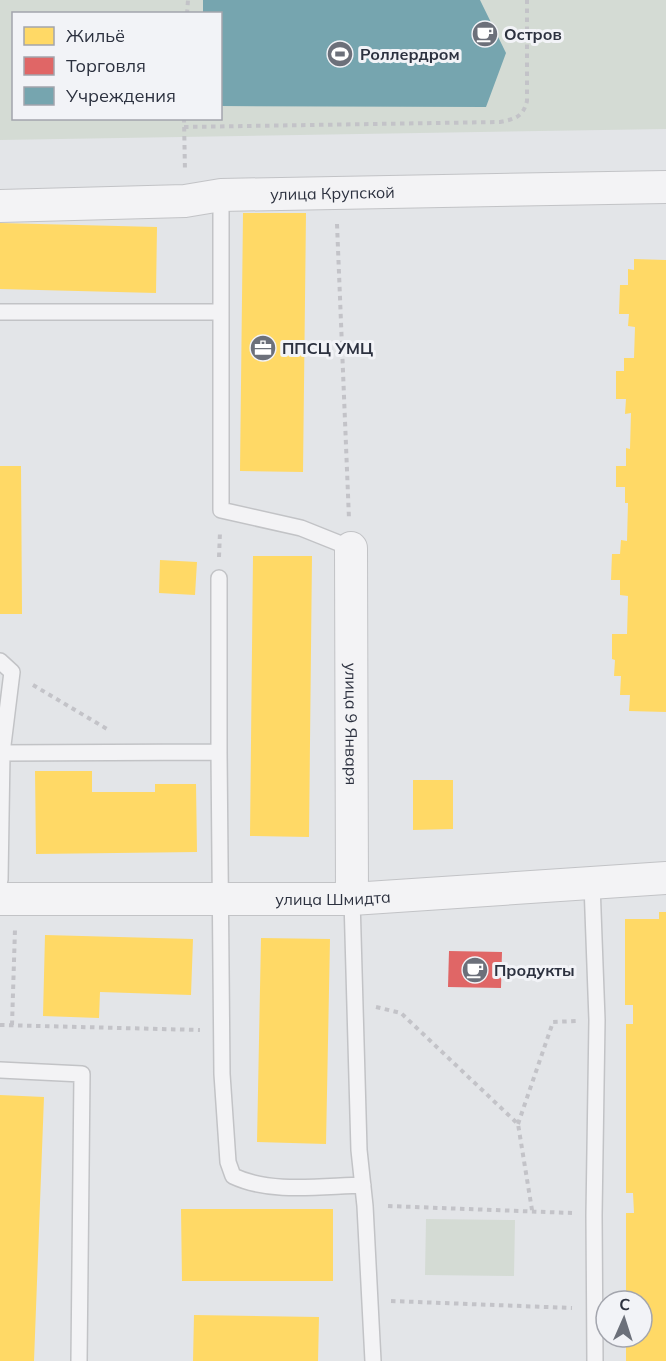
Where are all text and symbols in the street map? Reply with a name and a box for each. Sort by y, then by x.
legend [12,12,222,120]
cafe icon: Остров [470,19,500,49]
text: Жильё [66,24,125,47]
place label: Остров [504,24,562,44]
sports icon: Роллердром [325,39,355,69]
place label: Роллердром [360,44,460,64]
text: Торговля [66,54,146,77]
text: Учреждения [65,84,176,107]
street label: улица Крупской [270,182,395,204]
office icon: ППСЦ УМЦ [248,333,278,363]
place label: ППСЦ УМЦ [282,338,373,358]
street label: улица 9 Января [341,663,362,785]
street label: улица Шмидта [275,886,391,909]
cafe icon: Продукты [460,955,490,985]
place label: Продукты [494,960,575,980]
north arrow [594,1289,654,1349]
text: С [619,1294,631,1314]

